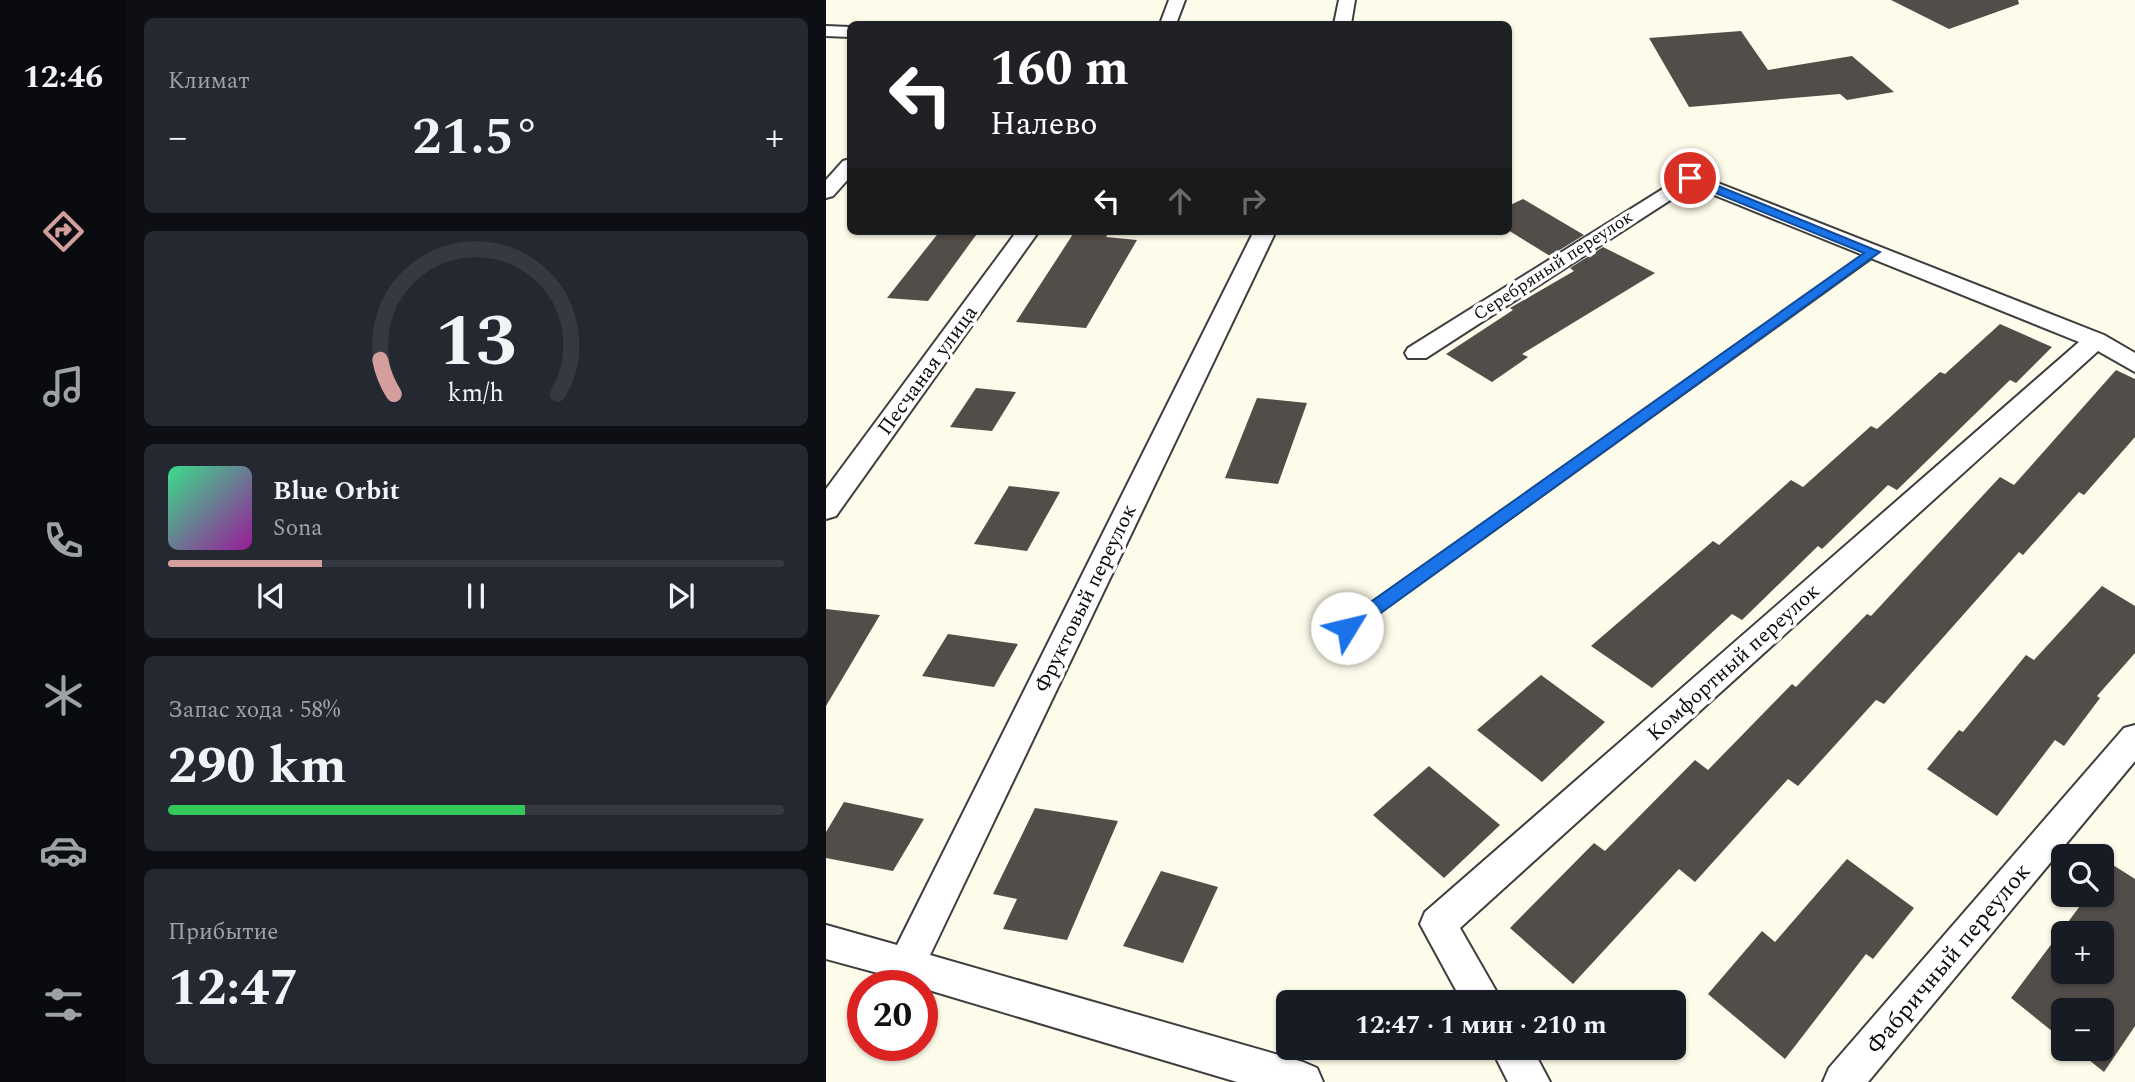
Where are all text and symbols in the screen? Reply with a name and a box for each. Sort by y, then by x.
text: 160 m [990,32,1129,107]
icon: left [875,49,966,140]
text: 12:46 [23,53,103,102]
text: Климат [168,64,250,99]
text: 21.5° [412,98,540,177]
text: Налево [990,100,1098,149]
text: − [168,109,187,167]
text: + [765,109,784,167]
pin [1660,148,1720,208]
icon: arrive [1671,159,1709,197]
icon: left [1088,182,1126,220]
icon: ahead [1161,182,1199,220]
icon: right [1234,182,1272,220]
street label: Серебряный переулок [1468,203,1639,327]
icon: directions [39,207,88,256]
text: 13 [435,288,517,399]
street label: Песчаная улица [870,298,986,442]
icon: music [39,362,88,411]
text: km/h [448,375,504,413]
text: Blue Orbit [273,471,400,511]
street label: Фруктовый переулок [1026,499,1146,698]
text: Sona [273,511,323,546]
icon: phone [39,516,88,565]
street label: Комфортный переулок [1640,576,1828,749]
icon: previous [252,577,290,615]
icon: pause [457,577,495,615]
icon: next [662,577,700,615]
position arrow [1310,591,1384,665]
icon: climate [39,671,88,720]
text: Запас хода · 58% [168,693,340,728]
text: 290 km [168,727,347,806]
icon: car [39,826,88,875]
map controls [2051,844,2114,1061]
button: search [2051,844,2114,907]
street label: Фабричный переулок [1858,855,2040,1062]
text: Прибытие [168,915,279,950]
button: + [2051,921,2114,984]
text: 12:47 [168,949,299,1028]
speed limit sign: 20 [847,970,938,1061]
icon: filters [39,980,88,1029]
button: − [2051,998,2114,1061]
text: 12:47 · 1 мин · 210 m [1355,1005,1607,1045]

